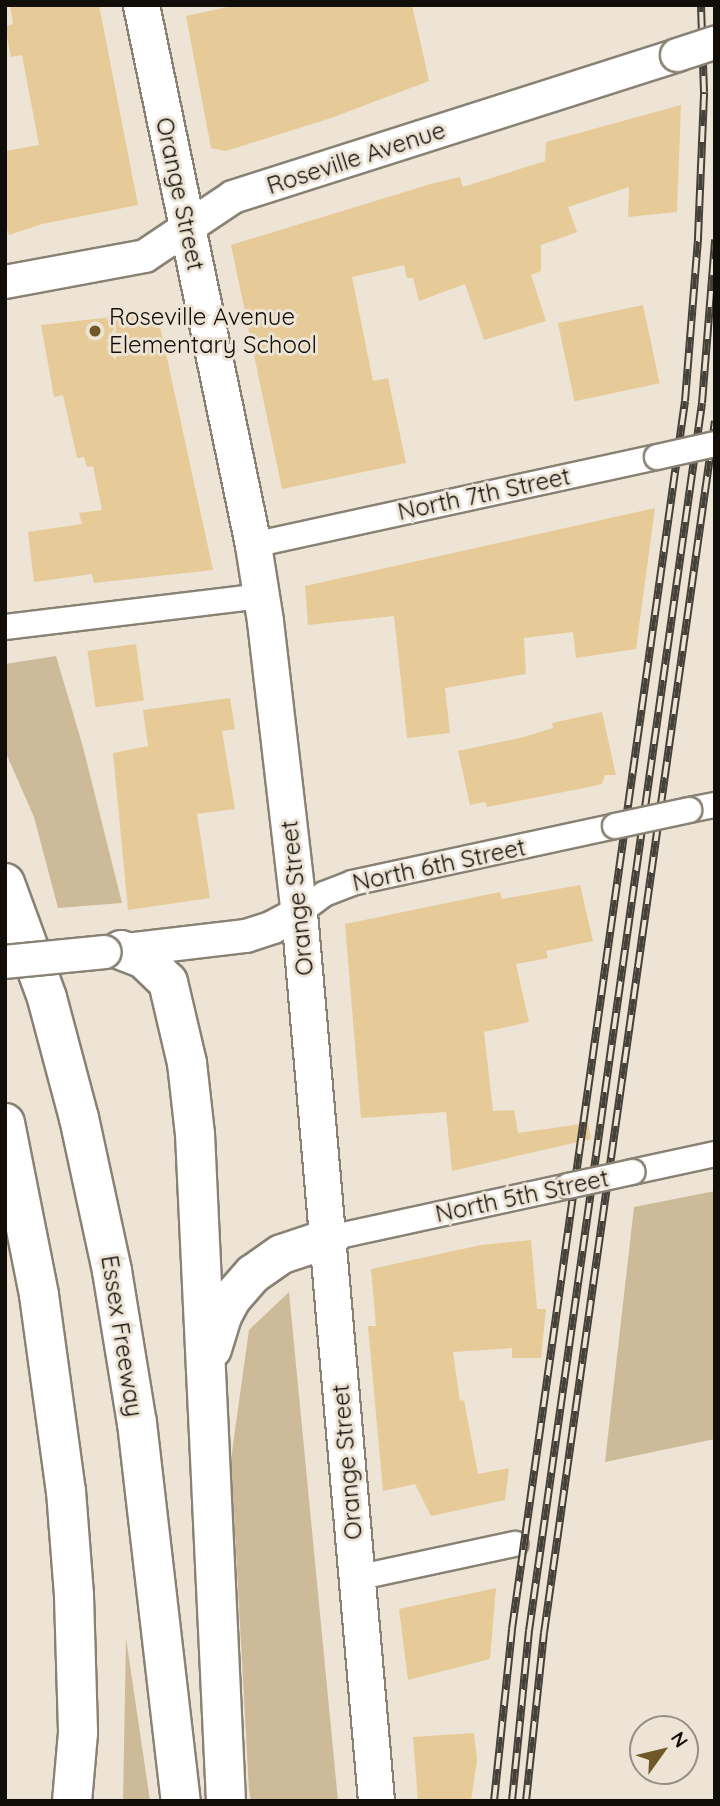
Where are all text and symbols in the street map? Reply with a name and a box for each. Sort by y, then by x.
street label: Orange Street [150,115,210,273]
street label: Roseville Avenue [263,116,449,200]
place label: Roseville Avenue Elementary School [109,303,317,359]
marker: Roseville Avenue Elementary School [87,323,103,339]
street label: North 7th Street [395,462,573,526]
street label: Orange Street [275,819,319,977]
street label: North 6th Street [350,833,528,897]
street label: North 5th Street [433,1164,611,1228]
street label: Essex Freeway [95,1253,149,1419]
street label: Orange Street [326,1383,368,1541]
north arrow [629,1715,699,1785]
text: N [666,1727,694,1752]

